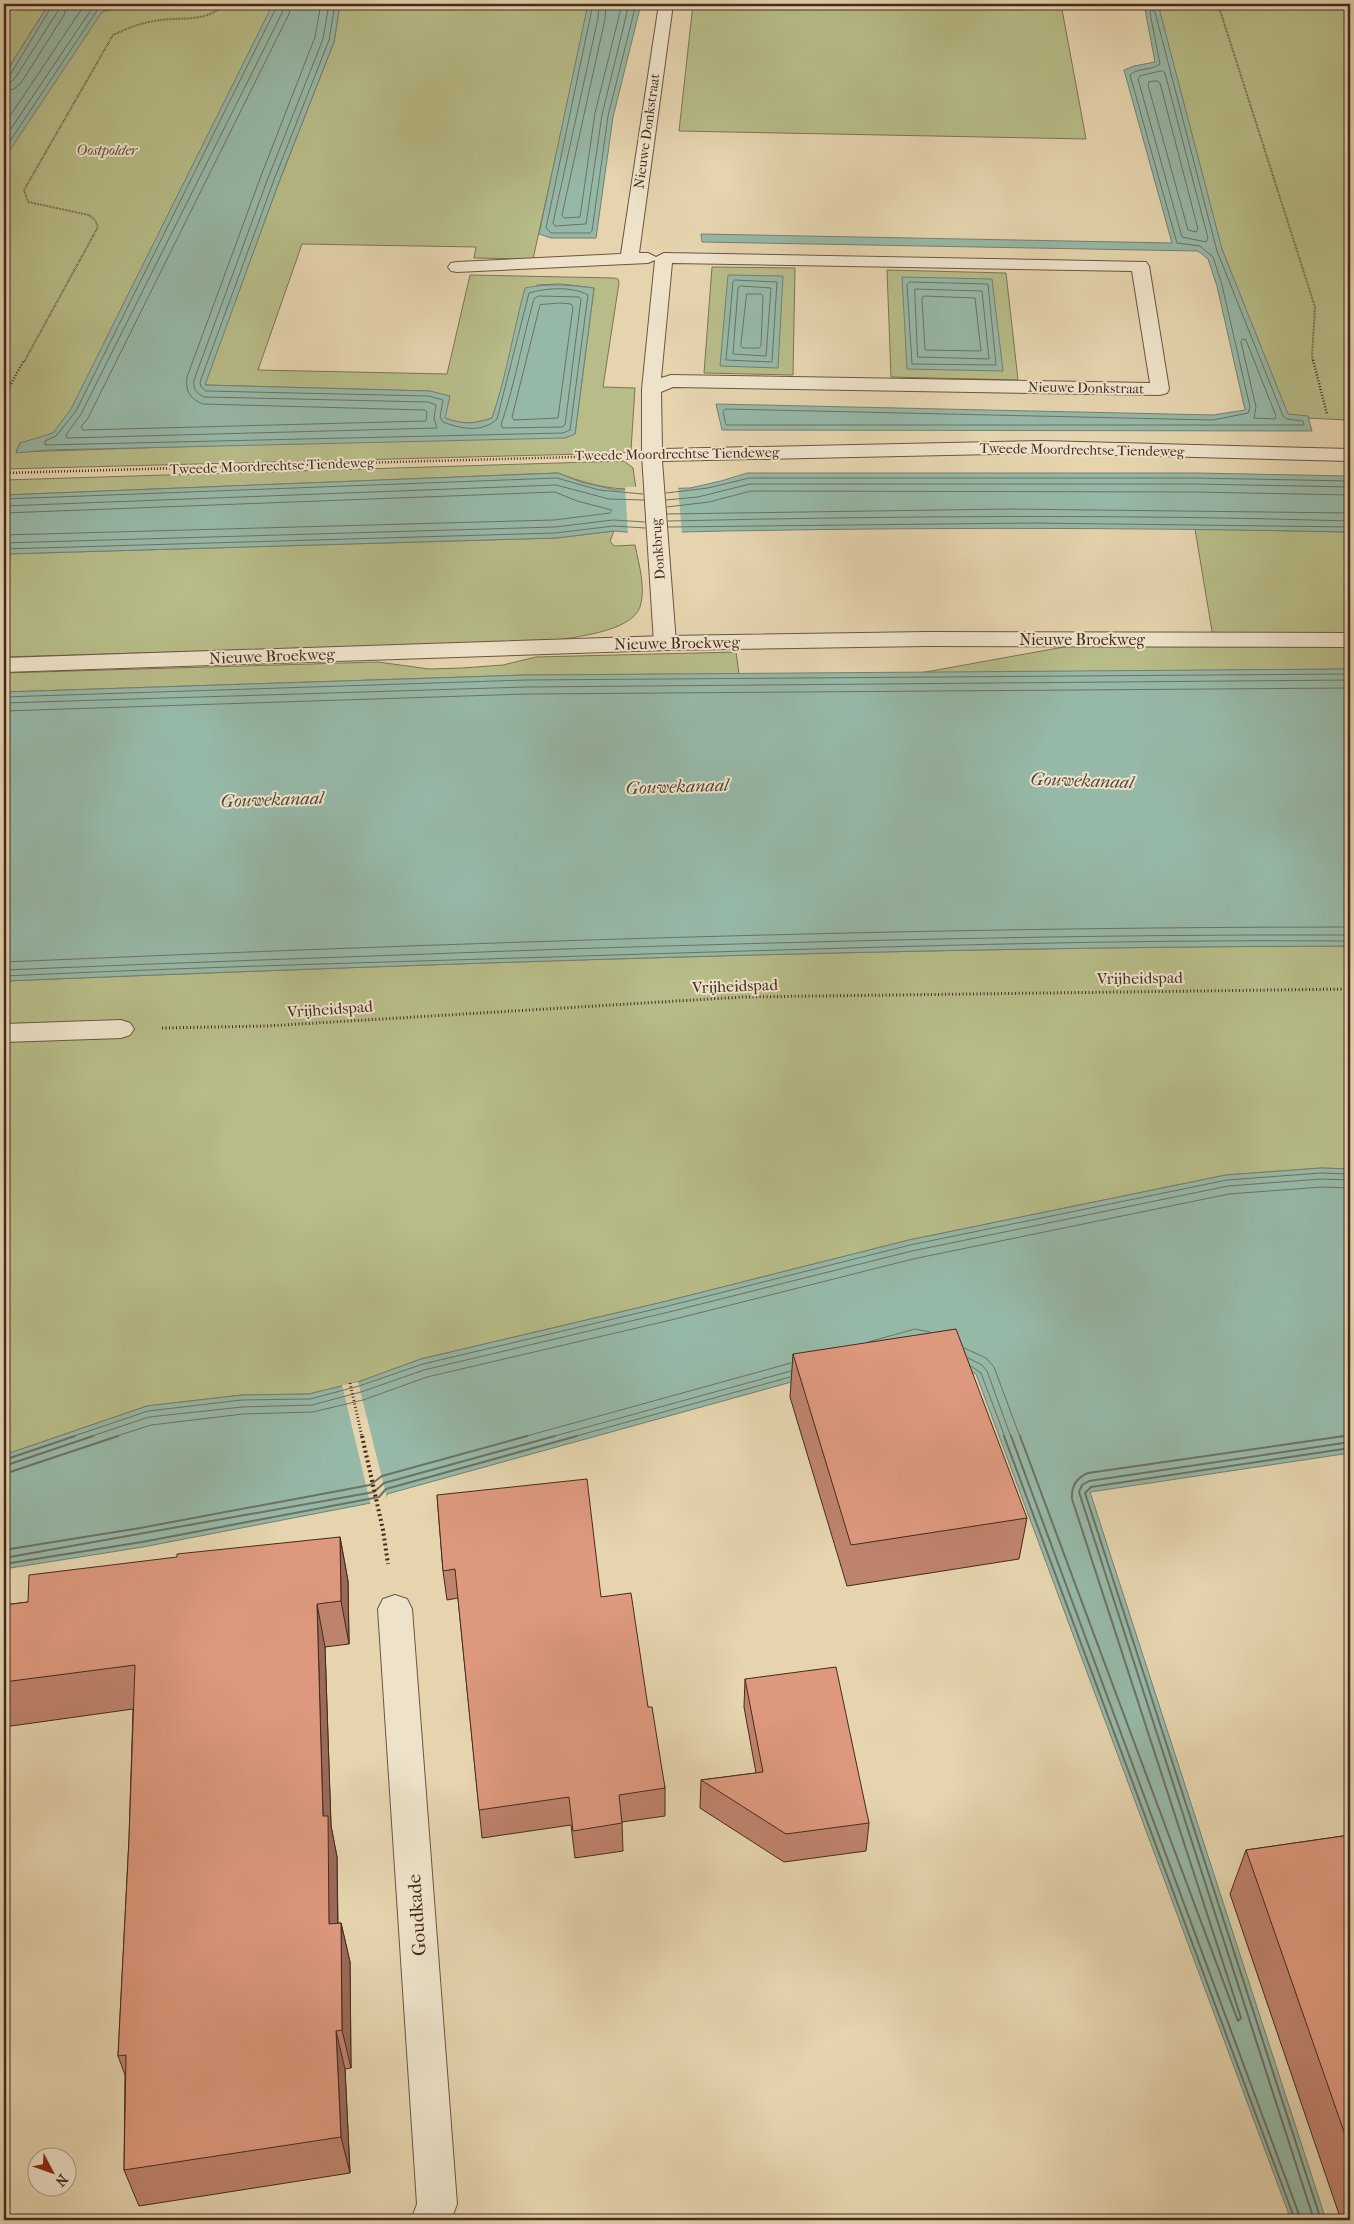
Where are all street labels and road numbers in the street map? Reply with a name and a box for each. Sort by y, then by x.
street label: Nieuwe Donkstraat [630,72,664,190]
street label: Nieuwe Donkstraat [1028,378,1144,398]
street label: Tweede Moordrechtse Tiendeweg [980,440,1185,460]
street label: Tweede Moordrechtse Tiendeweg [575,444,780,464]
street label: Tweede Moordrechtse Tiendeweg [169,454,375,478]
street label: Donkbrug [647,517,669,580]
street label: Nieuwe Broekweg [1019,630,1145,649]
street label: Nieuwe Broekweg [614,632,740,654]
street label: Nieuwe Broekweg [209,644,336,668]
street label: Vrijheidspad [1096,968,1183,988]
street label: Vrijheidspad [691,975,779,997]
street label: Vrijheidspad [285,997,374,1022]
street label: Goudkade [403,1873,431,1957]

